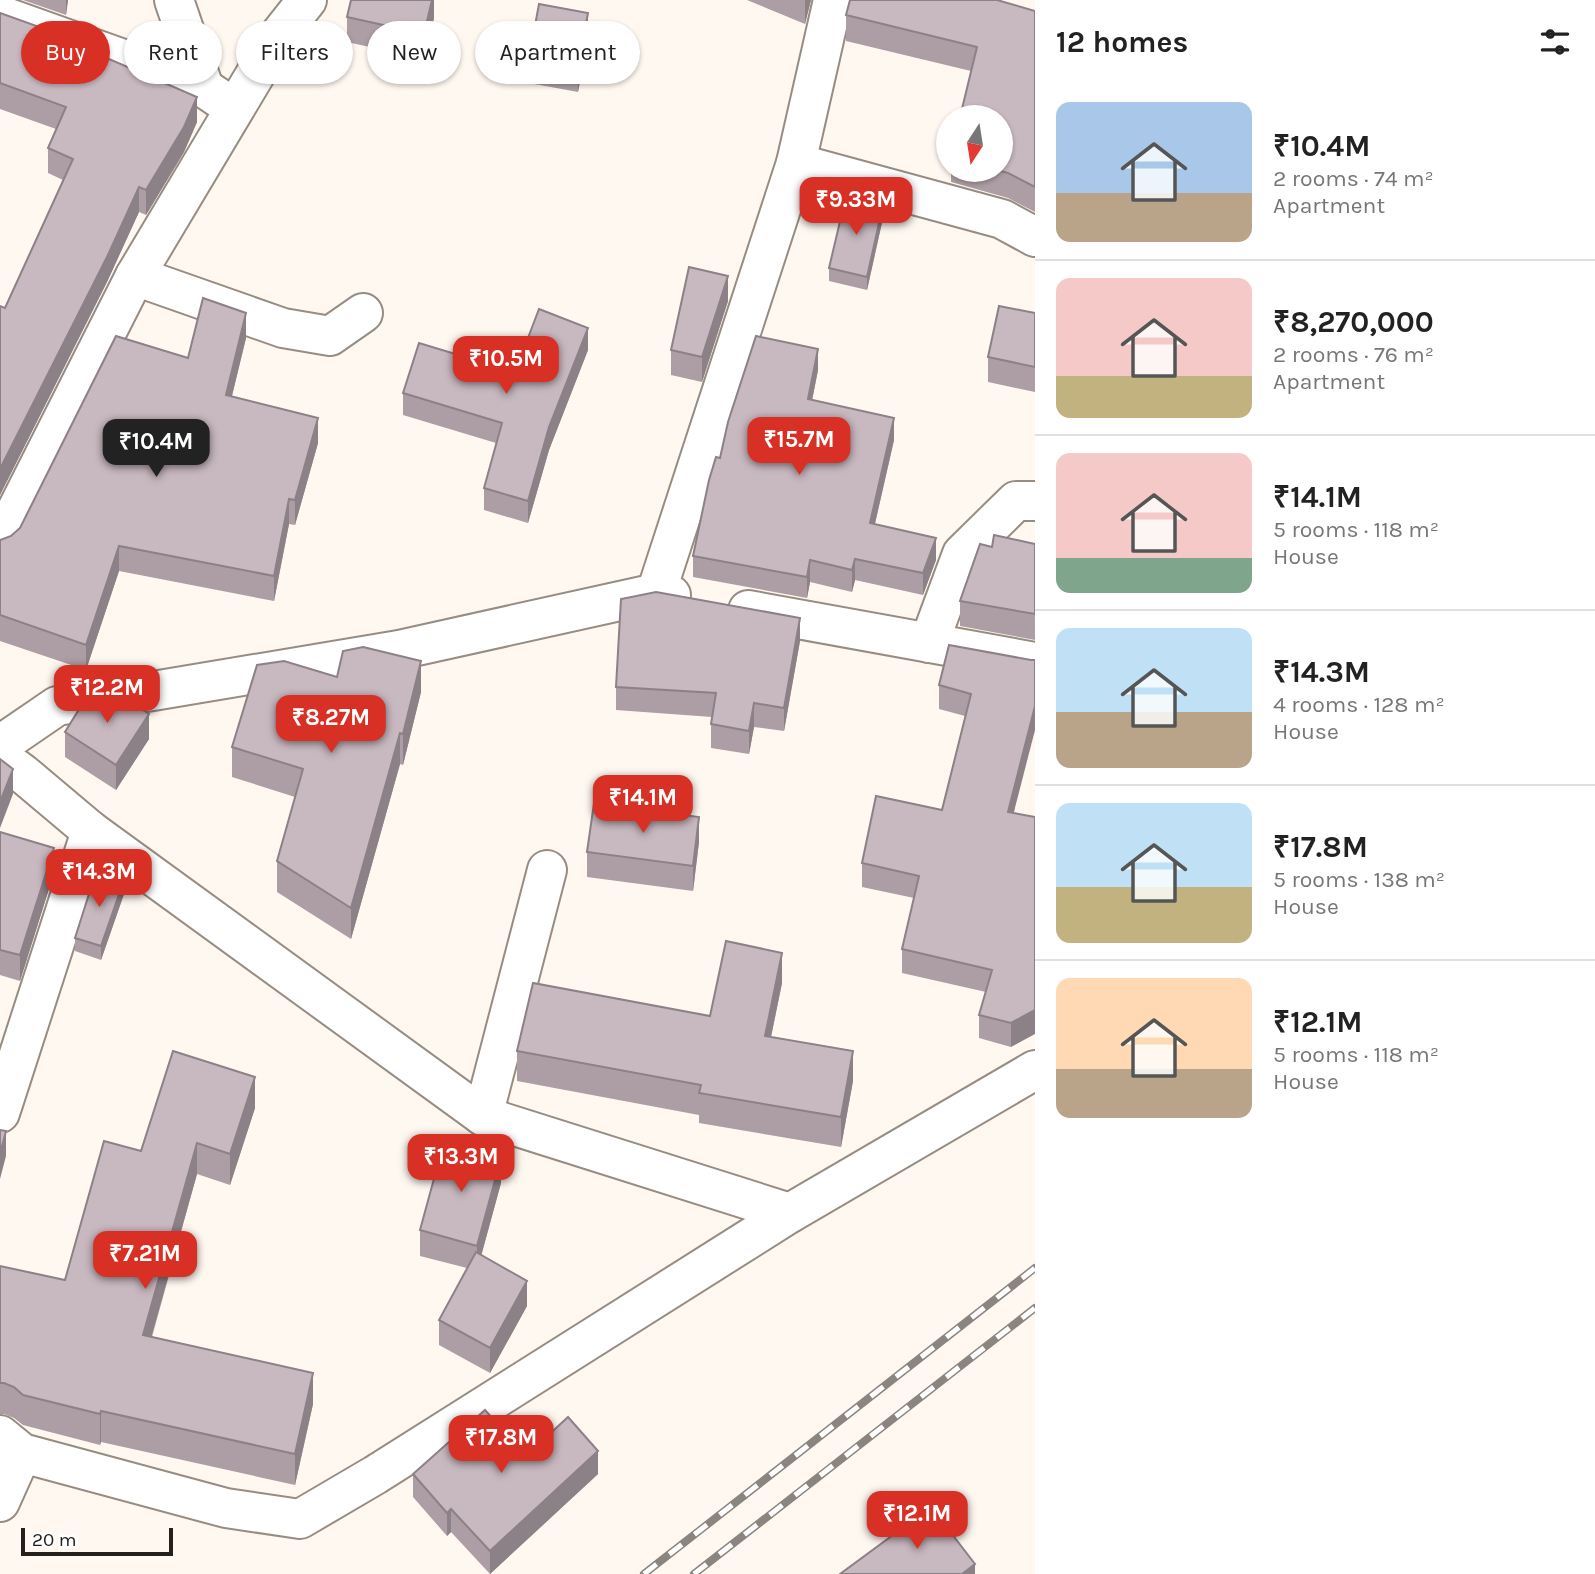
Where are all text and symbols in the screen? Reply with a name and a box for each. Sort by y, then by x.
chip: Buy [21,21,110,84]
chip: Rent [124,21,222,84]
chip: Filters [236,21,353,84]
chip: New [367,21,461,84]
chip: Apartment [475,21,640,84]
icon: filters [1536,23,1574,61]
text: 12 homes [1056,24,1188,60]
north arrow [936,105,1013,182]
map controls [936,105,1013,182]
text: ₹10.4M [1273,128,1370,164]
icon: home [1112,130,1196,214]
text: 2 rooms · 74 m² [1273,165,1434,192]
pin: ₹9.33M [799,177,913,237]
text: ₹9.33M [816,186,896,213]
text: Apartment [1273,192,1385,219]
text: ₹8,270,000 [1273,304,1434,340]
icon: home [1112,306,1196,390]
pin: ₹10.5M [449,336,563,396]
text: 2 rooms · 76 m² [1273,341,1434,368]
text: ₹10.5M [469,345,543,372]
text: Apartment [1273,368,1385,395]
pin: ₹15.7M [742,418,856,477]
pin: ₹10.4M [99,420,213,479]
text: ₹15.7M [763,426,835,453]
text: ₹10.4M [119,428,193,455]
text: ₹14.1M [1273,479,1362,515]
icon: home [1112,481,1196,565]
text: 5 rooms · 118 m² [1273,516,1439,543]
text: House [1273,543,1339,570]
text: ₹14.3M [1273,654,1370,690]
icon: home [1112,656,1196,740]
pin: ₹12.2M [50,666,164,725]
text: ₹12.2M [70,674,144,701]
text: 4 rooms · 128 m² [1273,691,1445,718]
pin: ₹8.27M [274,696,388,755]
text: ₹8.27M [292,704,370,731]
text: House [1273,718,1339,745]
pin: ₹14.1M [586,776,700,835]
text: ₹14.1M [609,784,677,811]
text: ₹17.8M [1273,829,1368,865]
icon: home [1112,831,1196,915]
pin: ₹14.3M [42,850,156,909]
text: ₹14.3M [62,858,136,885]
text: 5 rooms · 138 m² [1273,866,1445,893]
text: House [1273,893,1339,920]
text: ₹12.1M [1273,1004,1362,1040]
icon: home [1112,1006,1196,1090]
text: 5 rooms · 118 m² [1273,1041,1439,1068]
text: House [1273,1068,1339,1095]
pin: ₹13.3M [404,1134,518,1194]
text: ₹13.3M [423,1143,499,1170]
pin: ₹7.21M [88,1232,202,1291]
text: ₹7.21M [109,1240,181,1267]
pin: ₹17.8M [444,1416,558,1475]
text: ₹17.8M [465,1424,537,1451]
pin: ₹12.1M [860,1492,974,1551]
text: ₹12.1M [883,1500,951,1527]
scale bar [21,1525,173,1557]
text: 20 m [32,1529,77,1551]

